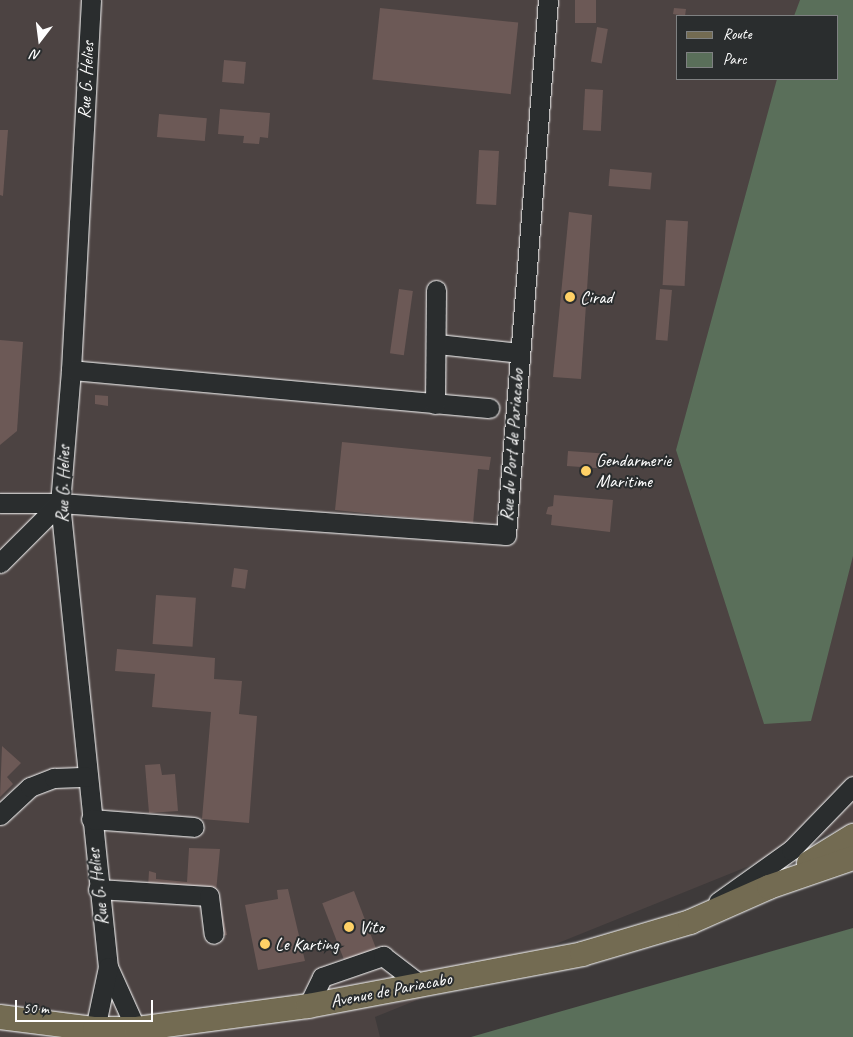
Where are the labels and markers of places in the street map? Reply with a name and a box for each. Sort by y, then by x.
place label: Cirad [580,286,613,308]
marker: Cirad [564,291,576,303]
place label: Gendarmerie Maritime [596,450,671,492]
marker: Gendarmerie Maritime [580,465,592,477]
place label: Vito [359,916,383,938]
marker: Vito [343,921,355,933]
place label: Le Karting [275,933,339,955]
marker: Le Karting [259,938,271,950]

